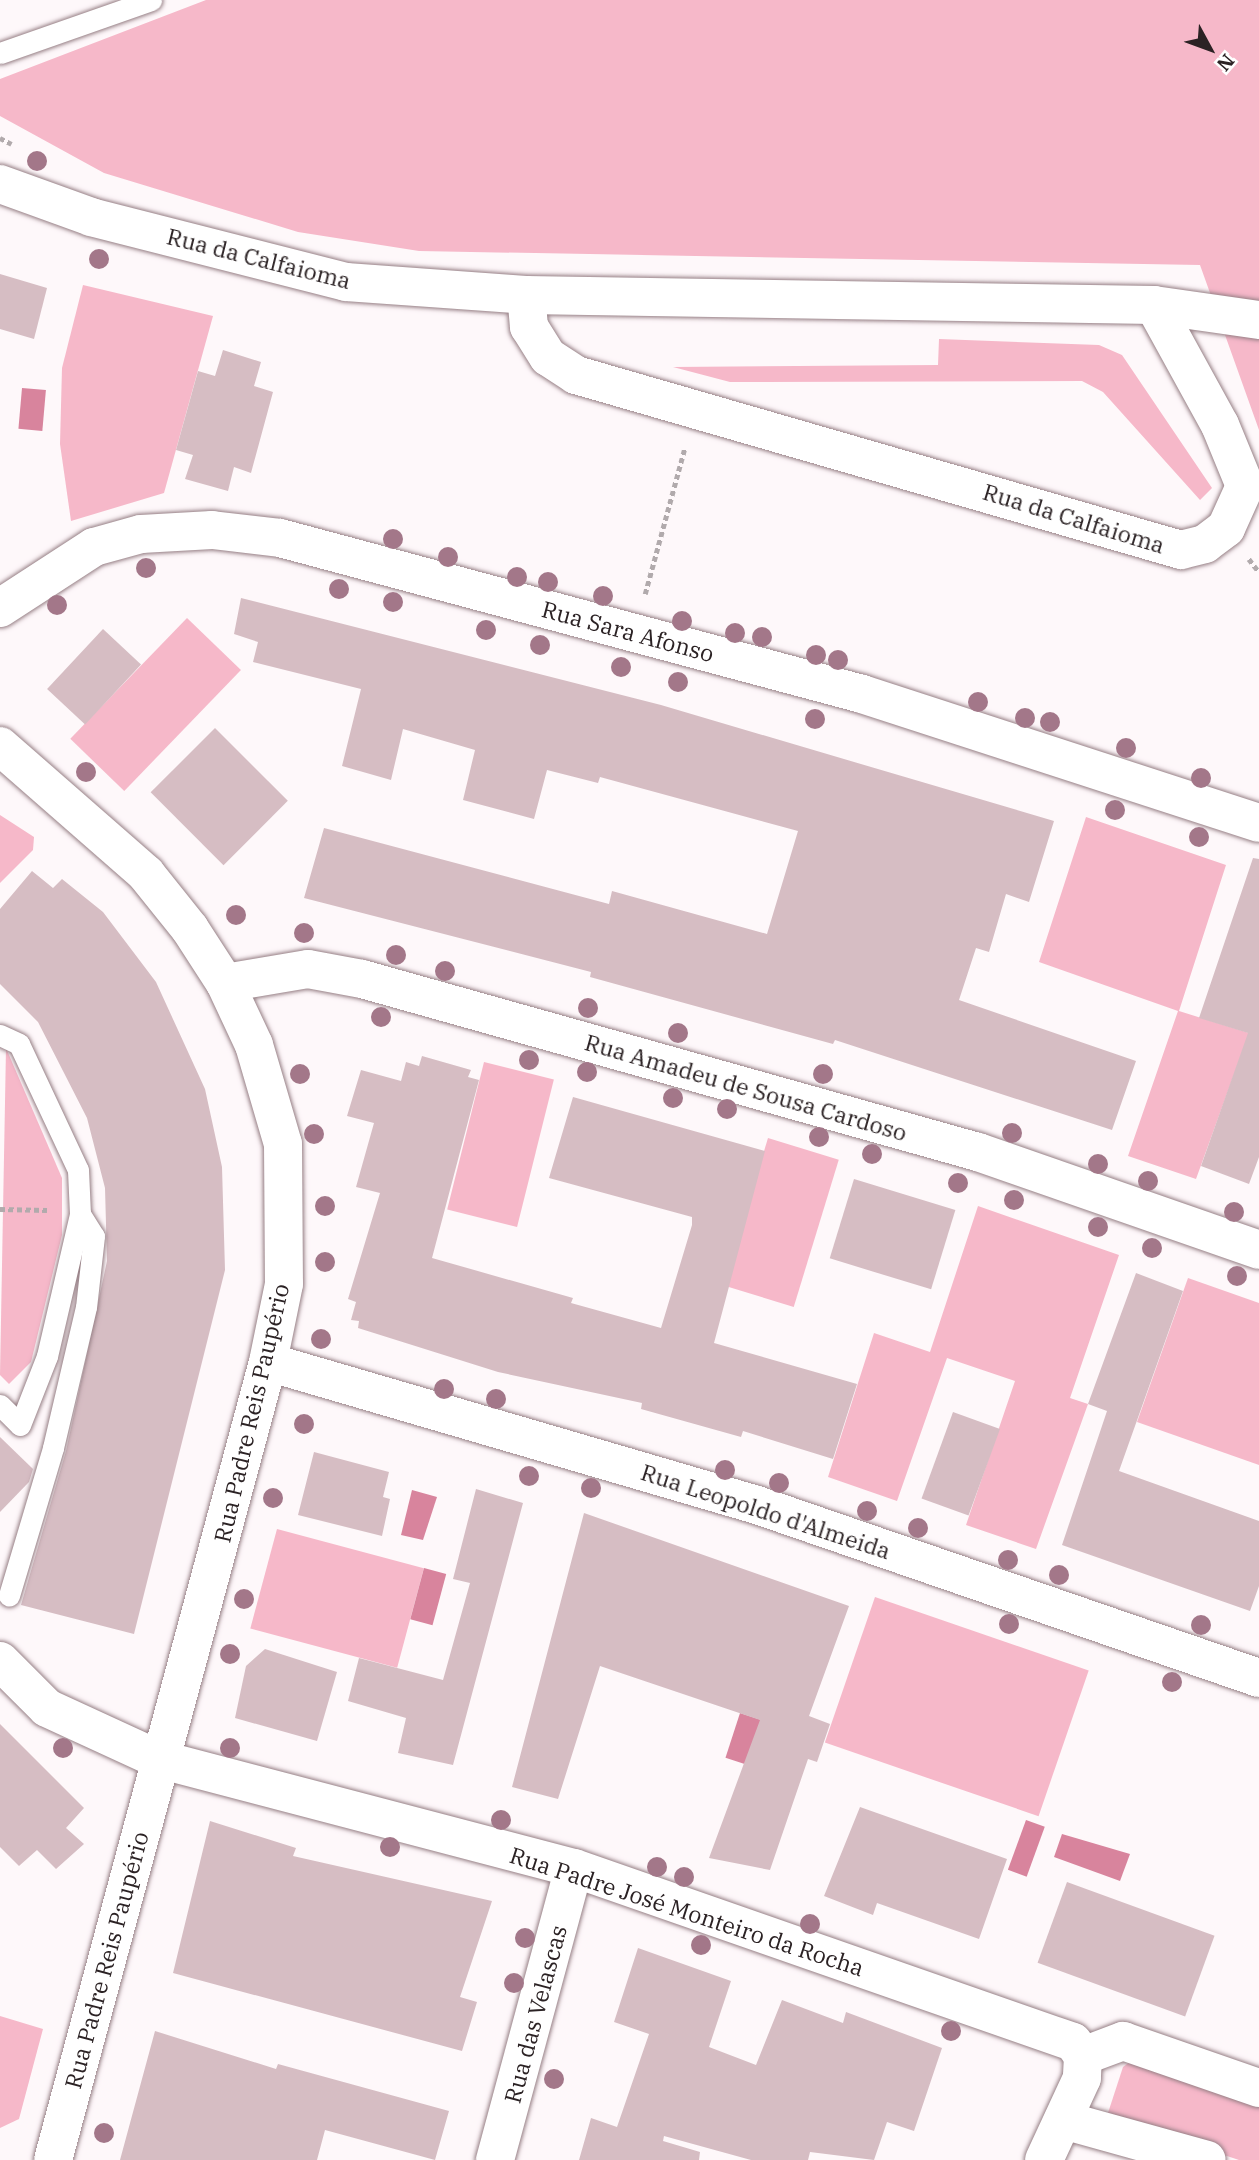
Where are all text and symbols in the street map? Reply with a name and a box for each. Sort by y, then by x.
north arrow [1175,14,1245,84]
text: N [1212,49,1240,76]
street label: Rua da Calfaioma [164,222,354,294]
street label: Rua da Calfaioma [980,477,1168,559]
street label: Rua Sara Afonso [539,595,717,667]
street label: Rua Amadeu de Sousa Cardoso [582,1028,910,1146]
street label: Rua Padre Reis Paupério [208,1281,294,1545]
street label: Rua Leopoldo d'Almeida [638,1458,894,1564]
street label: Rua Padre Reis Paupério [58,1828,154,2092]
street label: Rua Padre José Monteiro da Rocha [506,1841,868,1981]
street label: Rua das Velascas [498,1922,572,2106]

